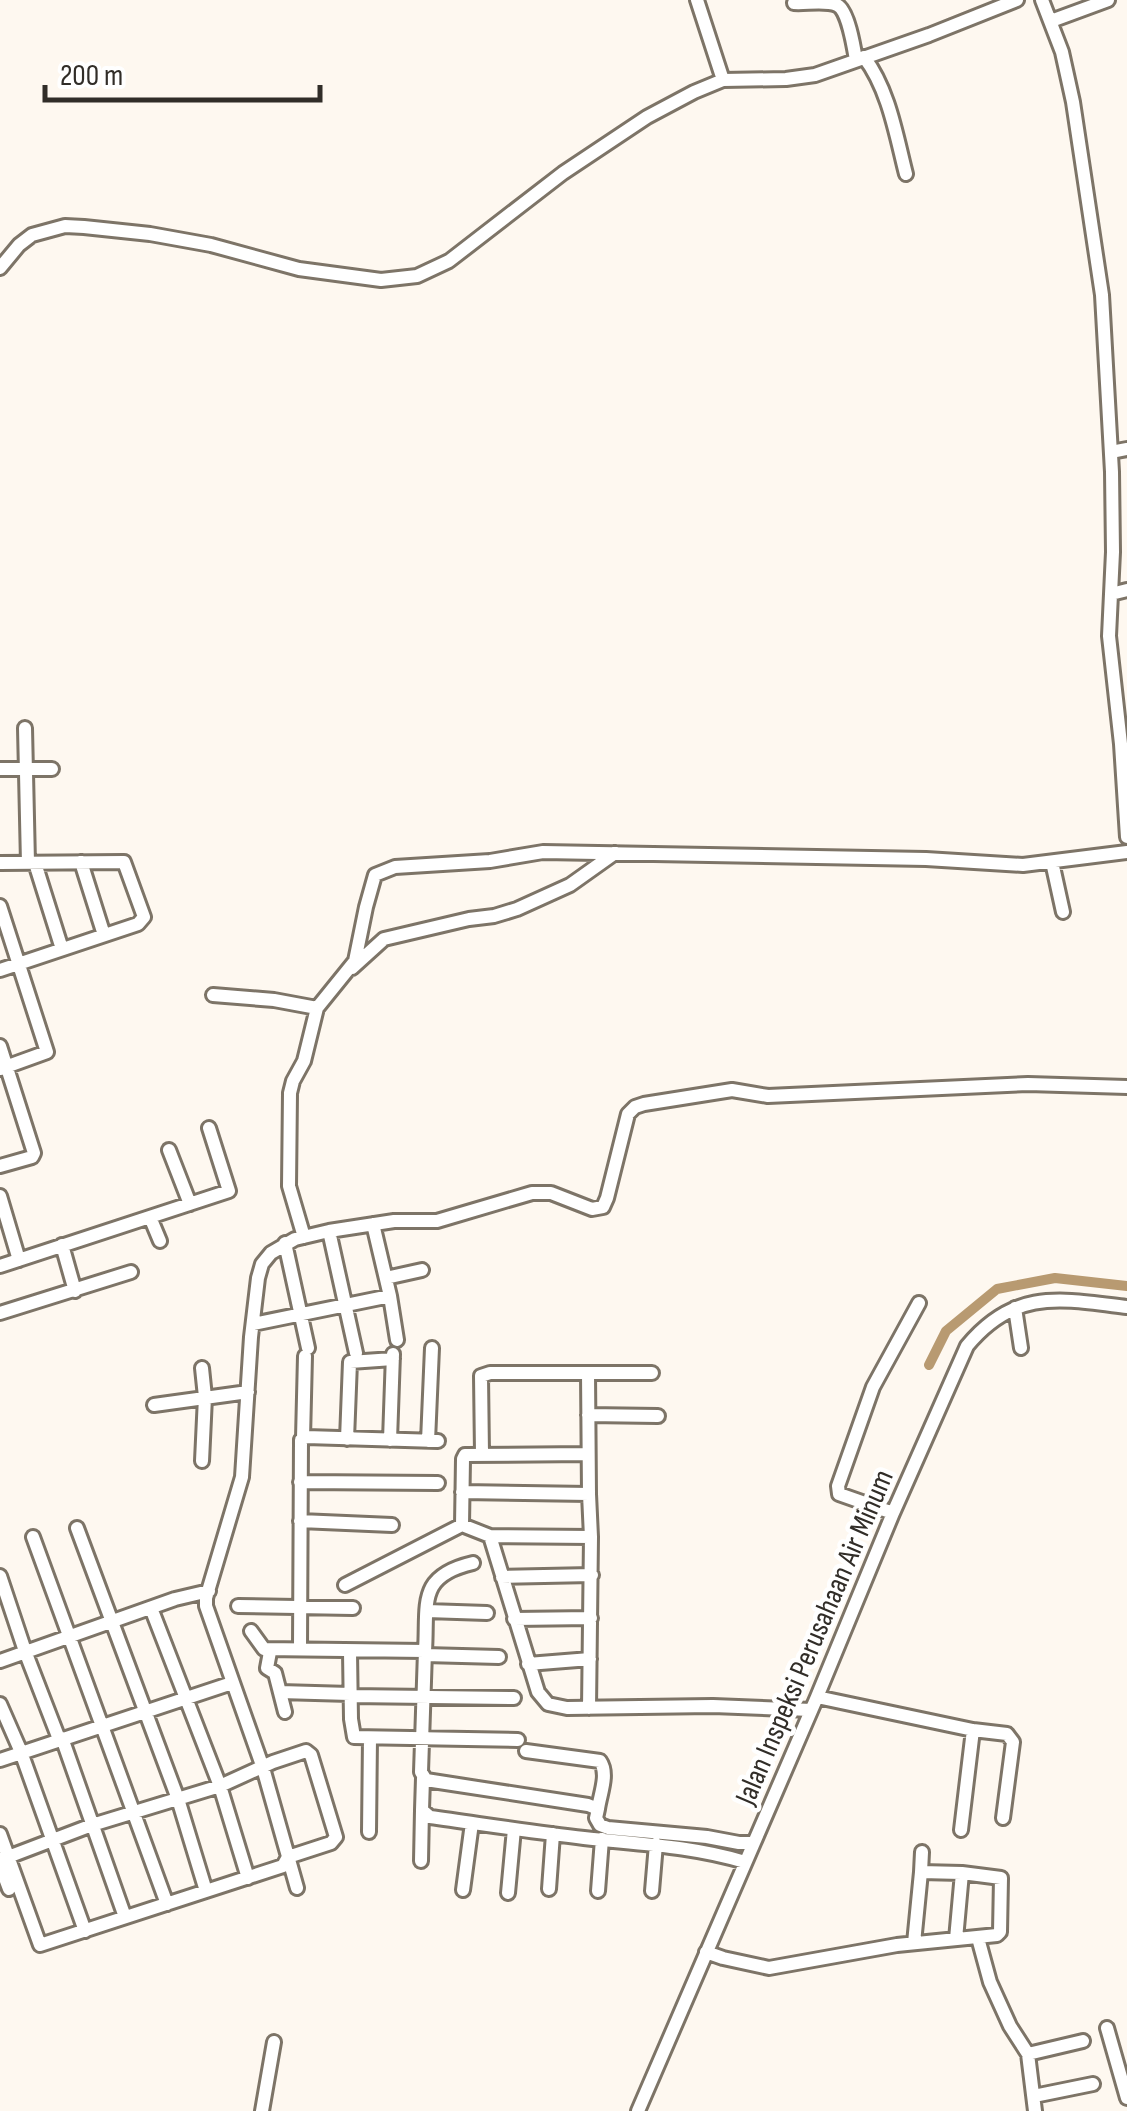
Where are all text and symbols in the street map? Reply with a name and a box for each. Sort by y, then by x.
scale bar [45,40,320,102]
text: 200 m [60,58,123,94]
street label: Jalan Inspeksi Perusahaan Air Minum [728,1465,902,1811]

